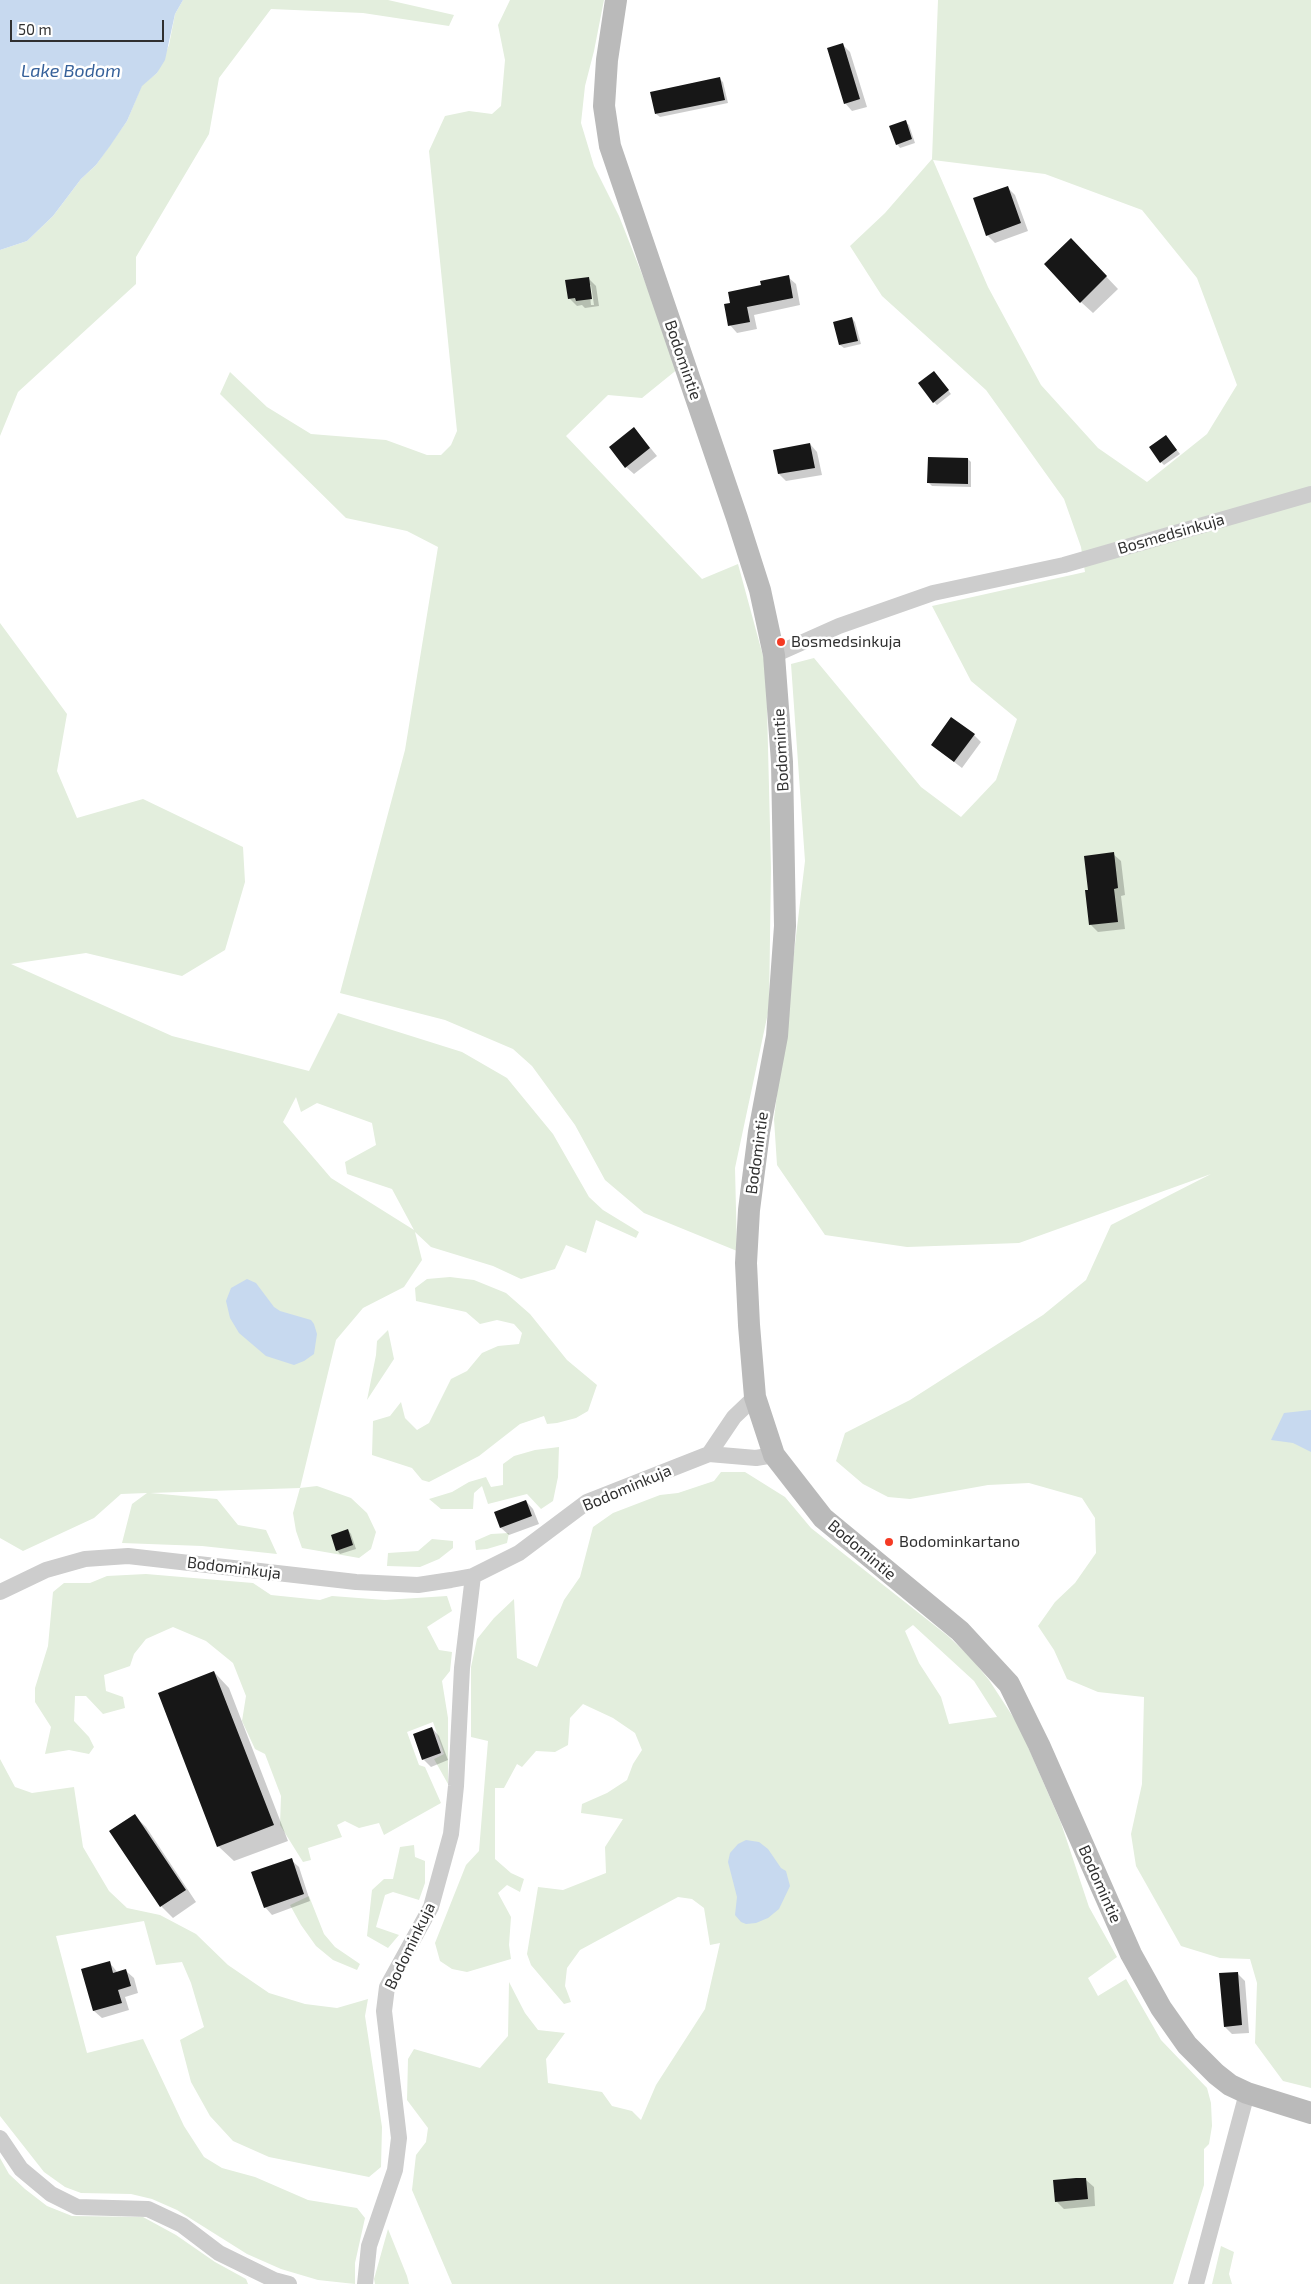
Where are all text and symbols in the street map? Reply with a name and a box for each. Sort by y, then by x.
scale bar [12,10,166,42]
text: 50 m [18,20,52,38]
water label: Lake Bodom [21,60,121,82]
street label: Bodomintie [660,318,706,402]
street label: Bosmedsinkuja [1115,510,1227,558]
place label: Bosmedsinkuja [791,632,901,652]
marker: Bosmedsinkuja [775,636,787,648]
street label: Bodomintie [769,708,793,792]
street label: Bodomintie [742,1110,772,1196]
street label: Bodominkuja [580,1461,674,1515]
street label: Bodomintie [824,1516,900,1584]
place label: Bodominkartano [899,1532,1020,1552]
marker: Bodominkartano [883,1536,895,1548]
street label: Bodominkuja [186,1553,282,1583]
street label: Bodomintie [1074,1842,1126,1926]
street label: Bodominkuja [381,1899,439,1993]

